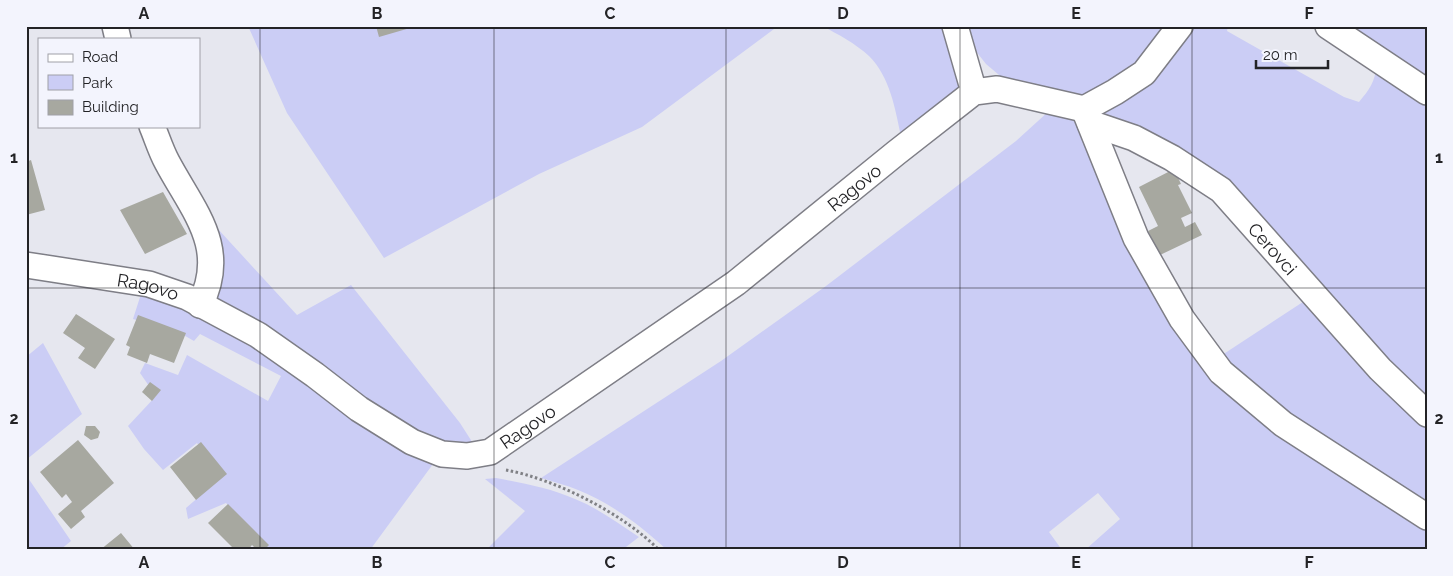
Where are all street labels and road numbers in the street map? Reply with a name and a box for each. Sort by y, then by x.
street label: Ragovo [823,159,885,215]
street label: Cerovci [1244,218,1301,279]
street label: Ragovo [116,269,182,304]
street label: Ragovo [496,400,560,453]

